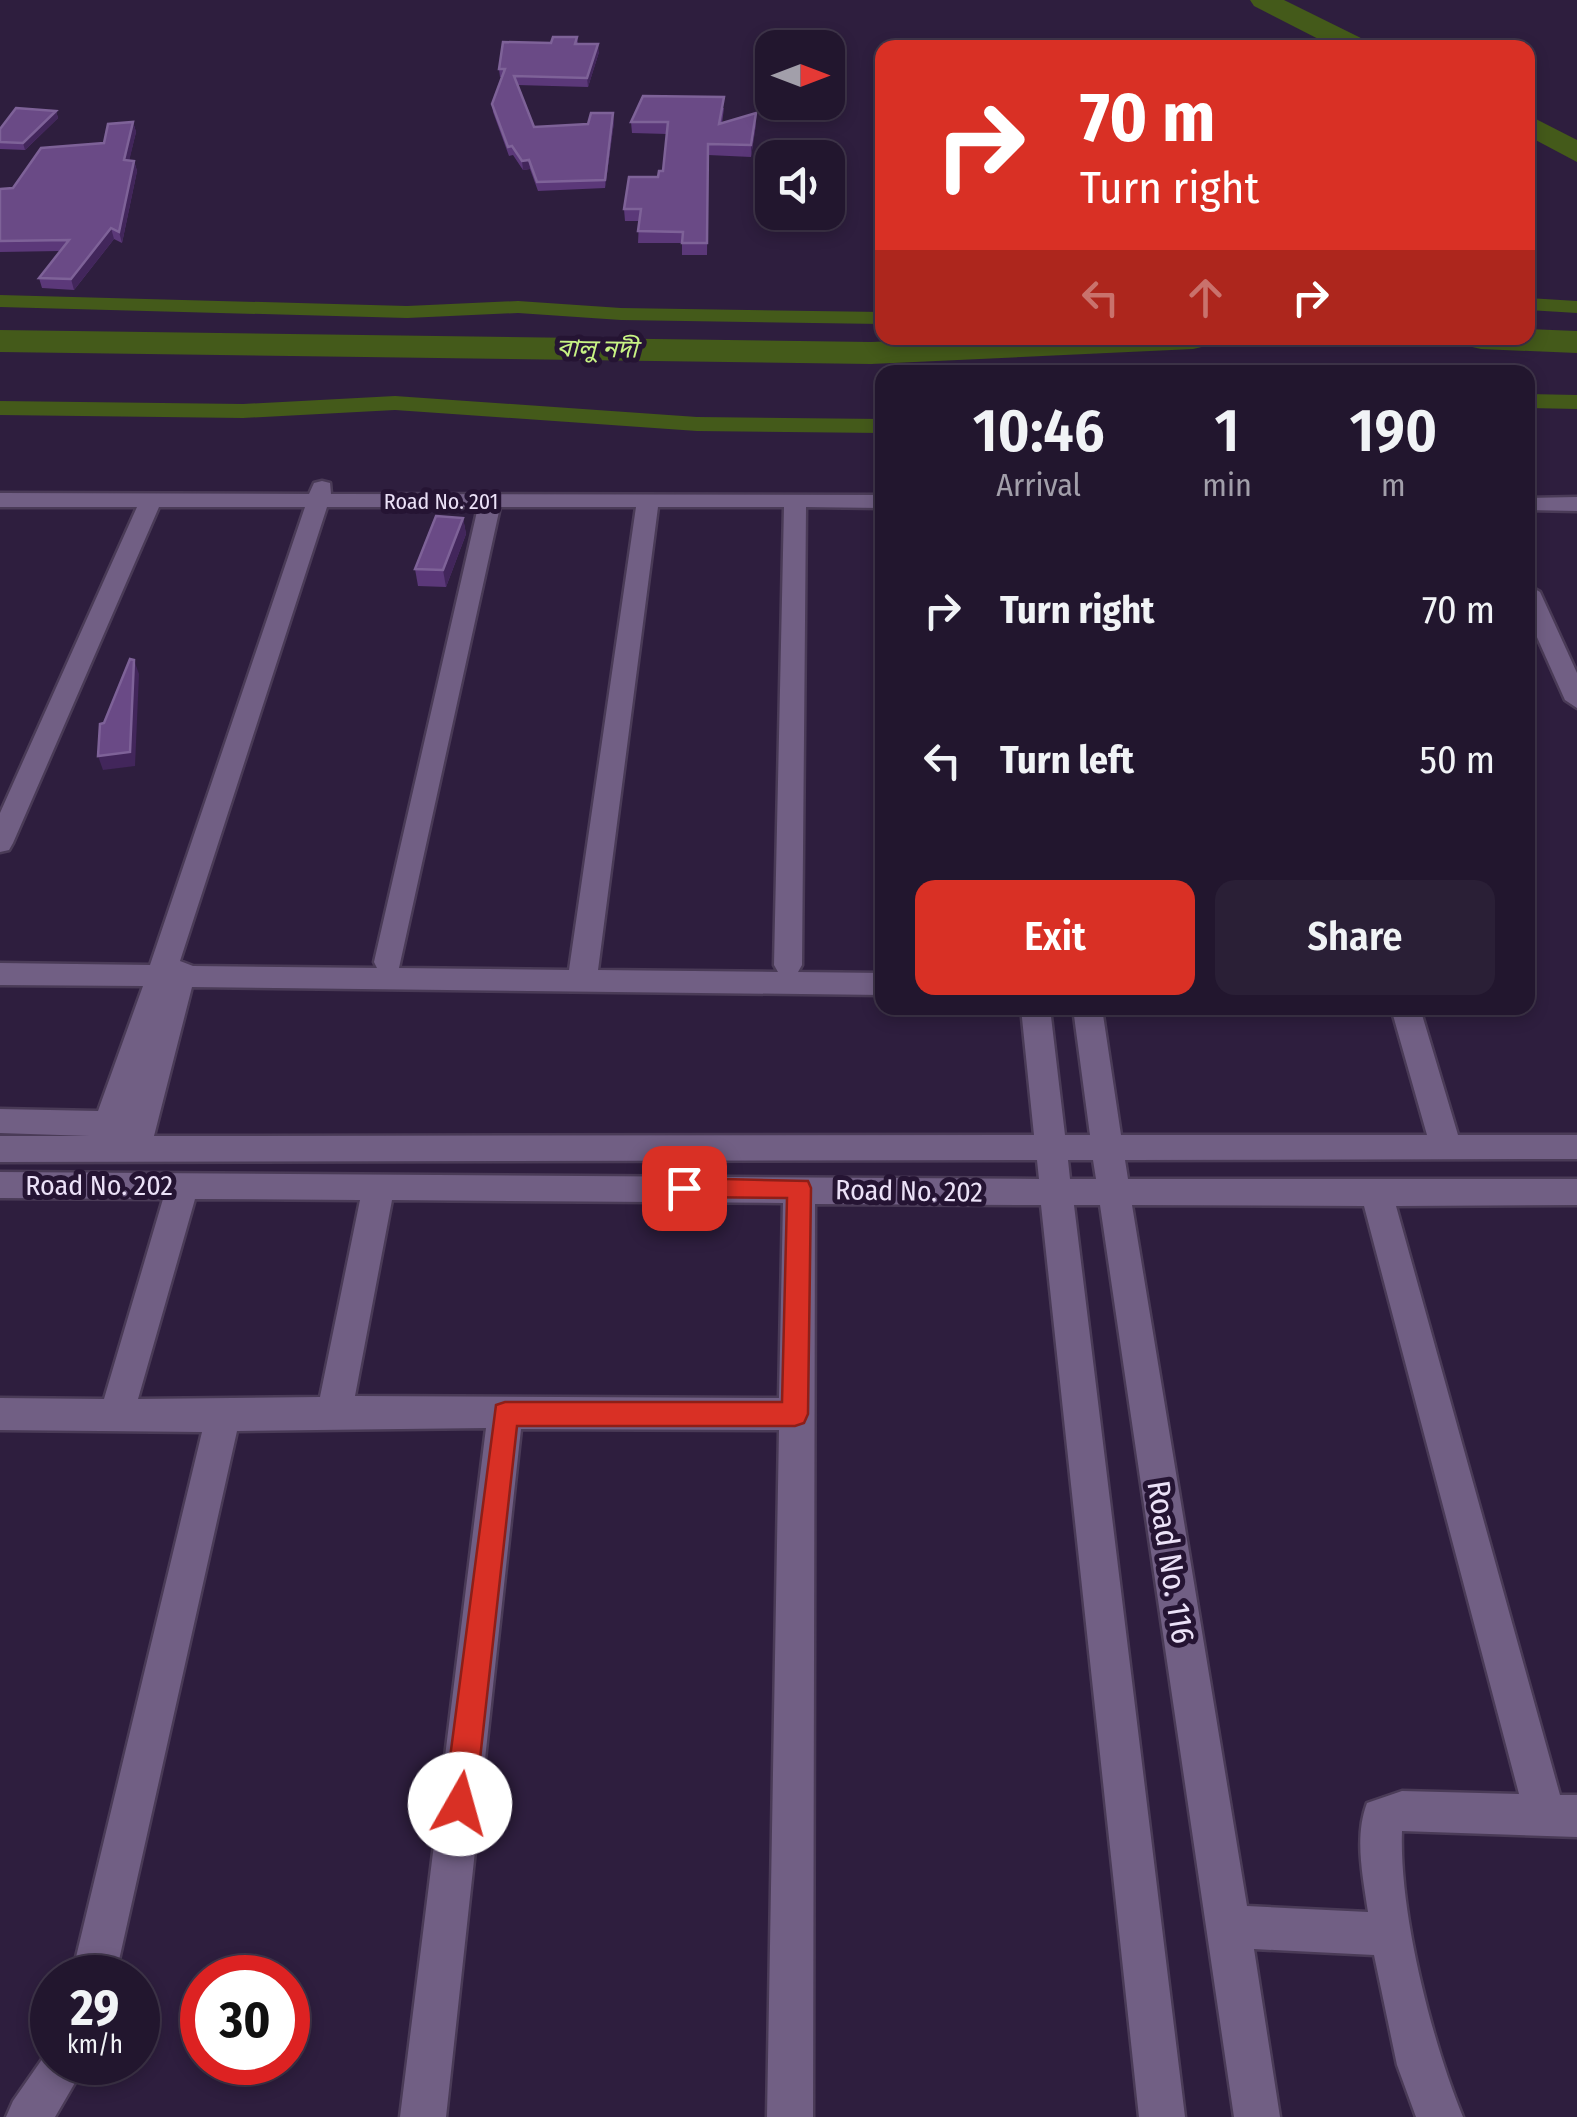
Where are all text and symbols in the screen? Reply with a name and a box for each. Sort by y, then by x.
north arrow [755,30,845,120]
map controls [755,30,845,230]
text: 70 m [1080,76,1215,160]
icon: right [915,80,1045,210]
button: sound [755,140,845,230]
text: Turn right [1080,161,1259,215]
icon: left [1073,270,1128,325]
icon: ahead [1178,270,1233,325]
icon: right [1283,270,1338,325]
water label: বালু নদী [556,333,642,365]
text: 10:46 [973,395,1105,467]
text: 1 [1215,395,1240,467]
text: 190 [1350,395,1437,467]
text: Arrival [996,466,1081,504]
text: min [1202,466,1252,504]
text: m [1381,466,1406,504]
street label: Road No. 201 [384,488,498,515]
icon: right [915,583,970,638]
text: Turn right [1000,587,1154,633]
text: 70 m [1422,587,1495,633]
icon: left [915,733,970,788]
text: Turn left [1000,737,1134,783]
text: 50 m [1420,737,1495,783]
button: Exit [915,880,1195,995]
button: Share [1215,880,1495,995]
pin [642,1146,727,1231]
icon: arrive [657,1161,712,1216]
street label: Road No. 202 [25,1169,173,1202]
street label: Road No. 202 [835,1173,983,1209]
street label: Road No. 116 [1139,1478,1203,1646]
position arrow [408,1752,512,1856]
speed limit sign: 30 [180,1955,310,2085]
text: 29 [71,1978,119,2038]
text: km/h [67,2030,123,2060]

